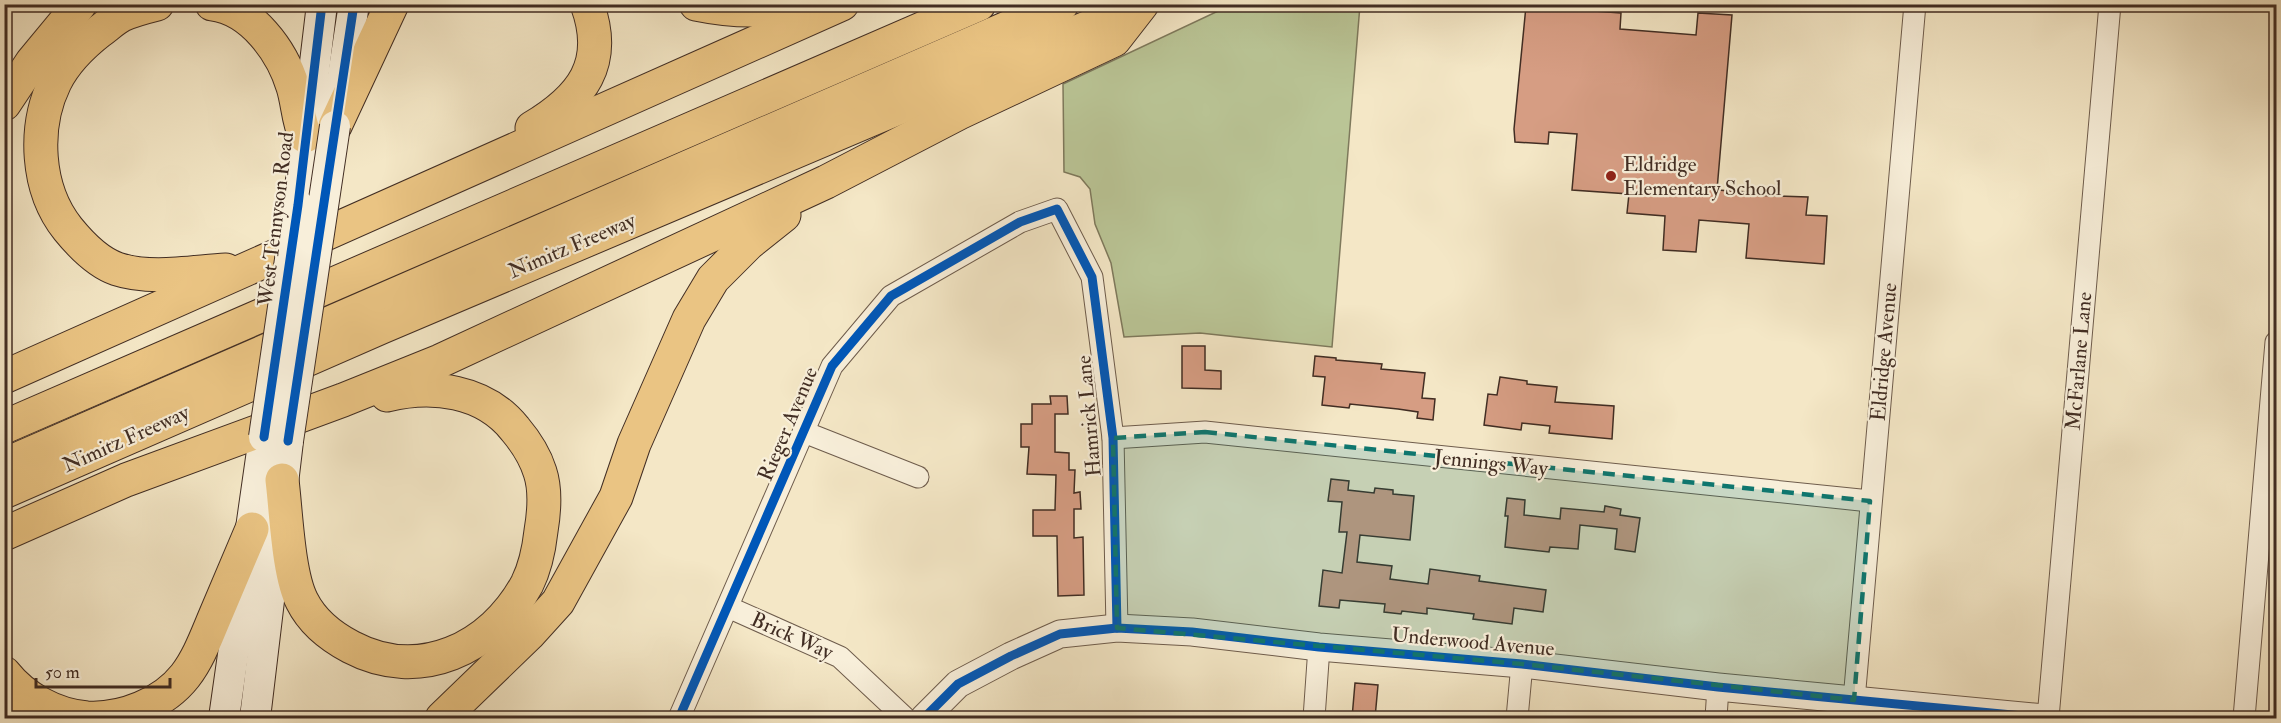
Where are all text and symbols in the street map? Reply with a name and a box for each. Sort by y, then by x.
street label: West Tennyson Road [252,130,300,309]
place label: Eldridge Elementary School [1623,151,1782,202]
marker: Eldridge Elementary School [1604,169,1618,183]
street label: Nimitz Freeway [504,207,641,285]
street label: Eldridge Avenue [1865,282,1904,422]
street label: McFarlane Lane [2059,290,2099,431]
street label: Hamrick Lane [1070,354,1108,478]
street label: Rieger Avenue [752,363,824,485]
street label: Nimitz Freeway [58,399,194,479]
street label: Jennings Way [1432,444,1550,482]
street label: Brick Way [747,606,838,666]
street label: Underwood Avenue [1390,621,1556,663]
scale bar [36,651,170,689]
text: 50 m [45,661,80,684]

